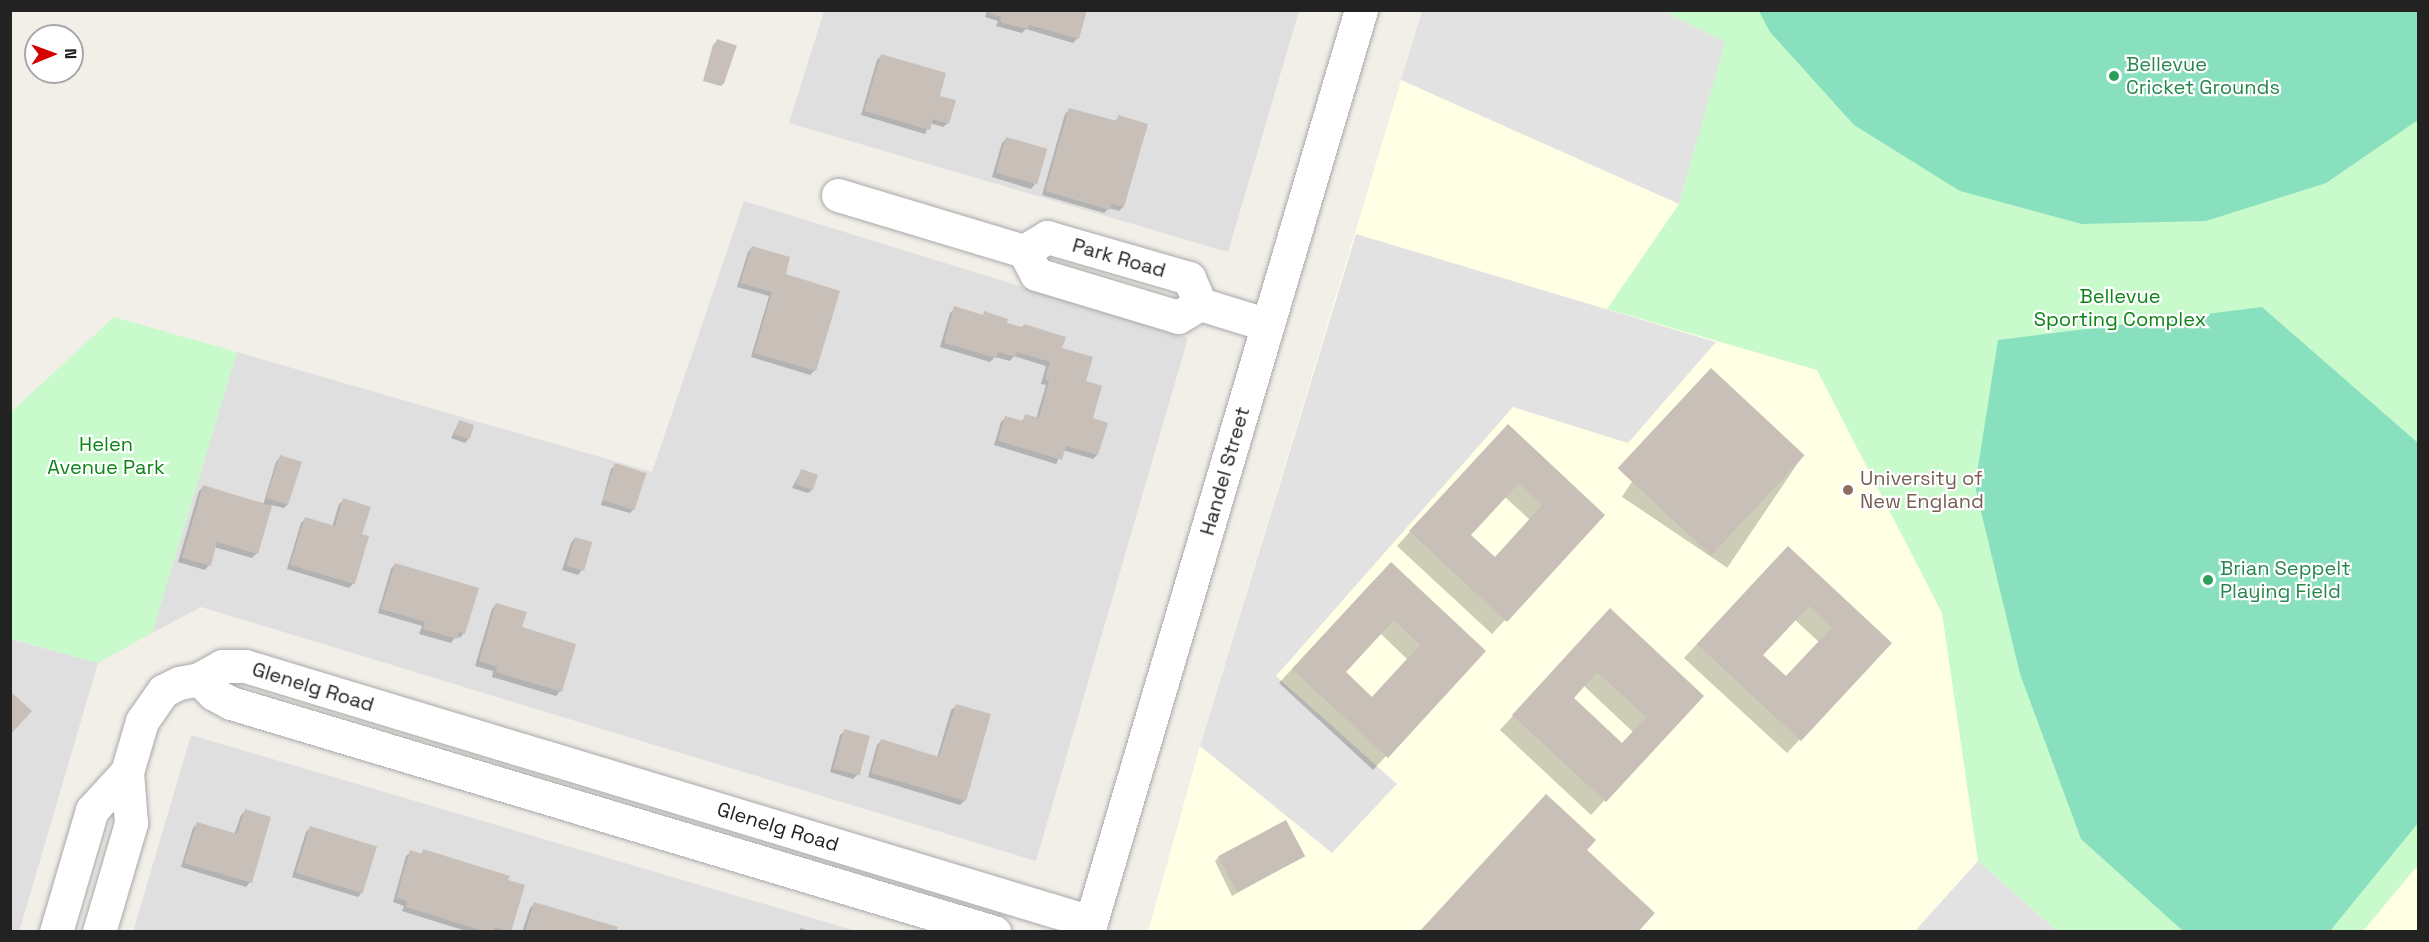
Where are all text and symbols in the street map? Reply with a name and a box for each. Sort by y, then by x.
north arrow [24,24,84,84]
text: N [60,48,81,59]
place label: Bellevue Cricket Grounds [2126,52,2280,99]
marker: Bellevue Cricket Grounds [2107,69,2121,83]
street label: Park Road [1070,233,1168,283]
park label: Bellevue Sporting Complex [2034,285,2206,332]
street label: Handel Street [1195,404,1255,538]
park label: Helen Avenue Park [47,433,165,480]
place label: University of New England [1860,466,1984,513]
marker: University of New England [1841,483,1855,497]
place label: Brian Seppelt Playing Field [2220,556,2350,603]
marker: Brian Seppelt Playing Field [2201,573,2215,587]
street label: Glenelg Road [249,657,377,717]
street label: Glenelg Road [714,797,842,857]

